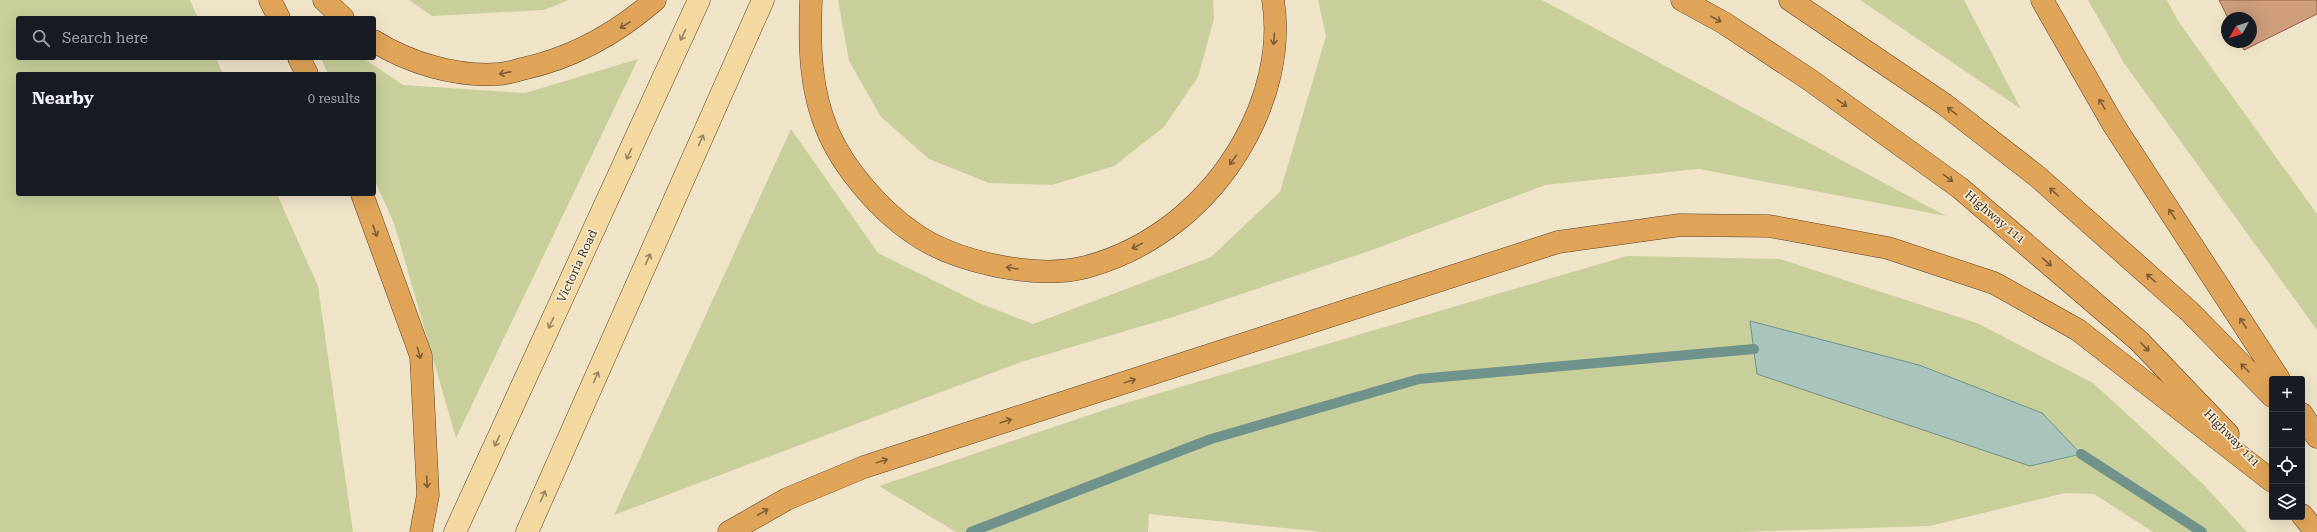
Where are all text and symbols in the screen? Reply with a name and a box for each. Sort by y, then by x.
north arrow [2221,12,2257,48]
one-way arrow [1710,15,1722,23]
search box [16,16,376,60]
one-way arrow [619,21,631,29]
icon: search [30,27,52,49]
text: Search here [62,29,148,47]
one-way arrow [679,29,686,41]
one-way arrow [1270,32,1278,45]
one-way arrow [499,69,512,77]
text: Nearby [32,88,94,108]
text: 0 results [308,91,360,106]
one-way arrow [2097,98,2105,110]
one-way arrow [1837,99,1848,107]
one-way arrow [1946,107,1957,115]
one-way arrow [698,134,705,146]
one-way arrow [625,147,632,159]
one-way arrow [1229,154,1237,165]
one-way arrow [1942,174,1953,183]
one-way arrow [2049,187,2059,196]
street label: Highway 111 [1962,188,2028,246]
one-way arrow [2167,208,2175,220]
one-way arrow [372,224,380,236]
street label: Victoria Road [554,227,600,305]
one-way arrow [1132,243,1144,250]
one-way arrow [645,253,652,265]
one-way arrow [2042,257,2053,266]
one-way arrow [1006,264,1019,272]
one-way arrow [2146,273,2156,283]
one-way arrow [547,316,554,328]
one-way arrow [2238,317,2246,329]
one-way arrow [2141,342,2150,352]
one-way arrow [416,346,424,359]
one-way arrow [2240,363,2250,373]
one-way arrow [592,372,600,384]
map controls [2269,376,2305,520]
button: + [2269,376,2305,412]
one-way arrow [1123,377,1136,384]
street label: Highway 111 [2201,406,2263,470]
button: − [2269,412,2305,448]
one-way arrow [999,417,1012,424]
one-way arrow [493,434,500,446]
button: locate [2269,448,2305,484]
one-way arrow [876,457,889,464]
one-way arrow [423,475,431,488]
button: layers [2269,484,2305,520]
one-way arrow [540,491,547,503]
one-way arrow [757,508,769,516]

